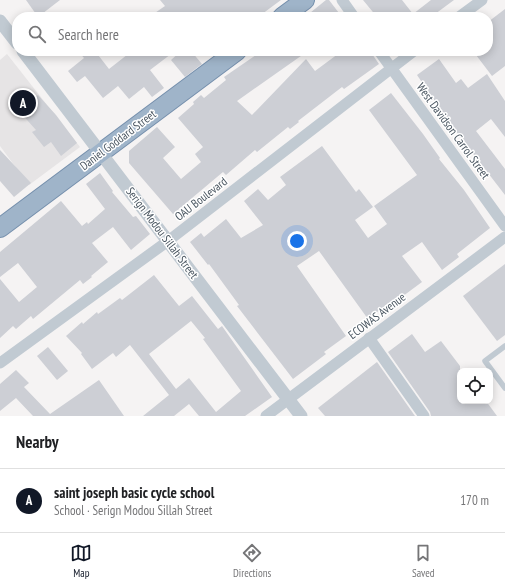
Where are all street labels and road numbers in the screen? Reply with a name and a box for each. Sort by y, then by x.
street label: West Davidson Carrol Street [413,80,494,182]
street label: Daniel Goddard Street [77,106,159,173]
street label: OAU Boulevard [172,174,230,224]
street label: Serign Modou Sillah Street [123,184,202,282]
street label: ECOWAS Avenue [345,289,408,342]

